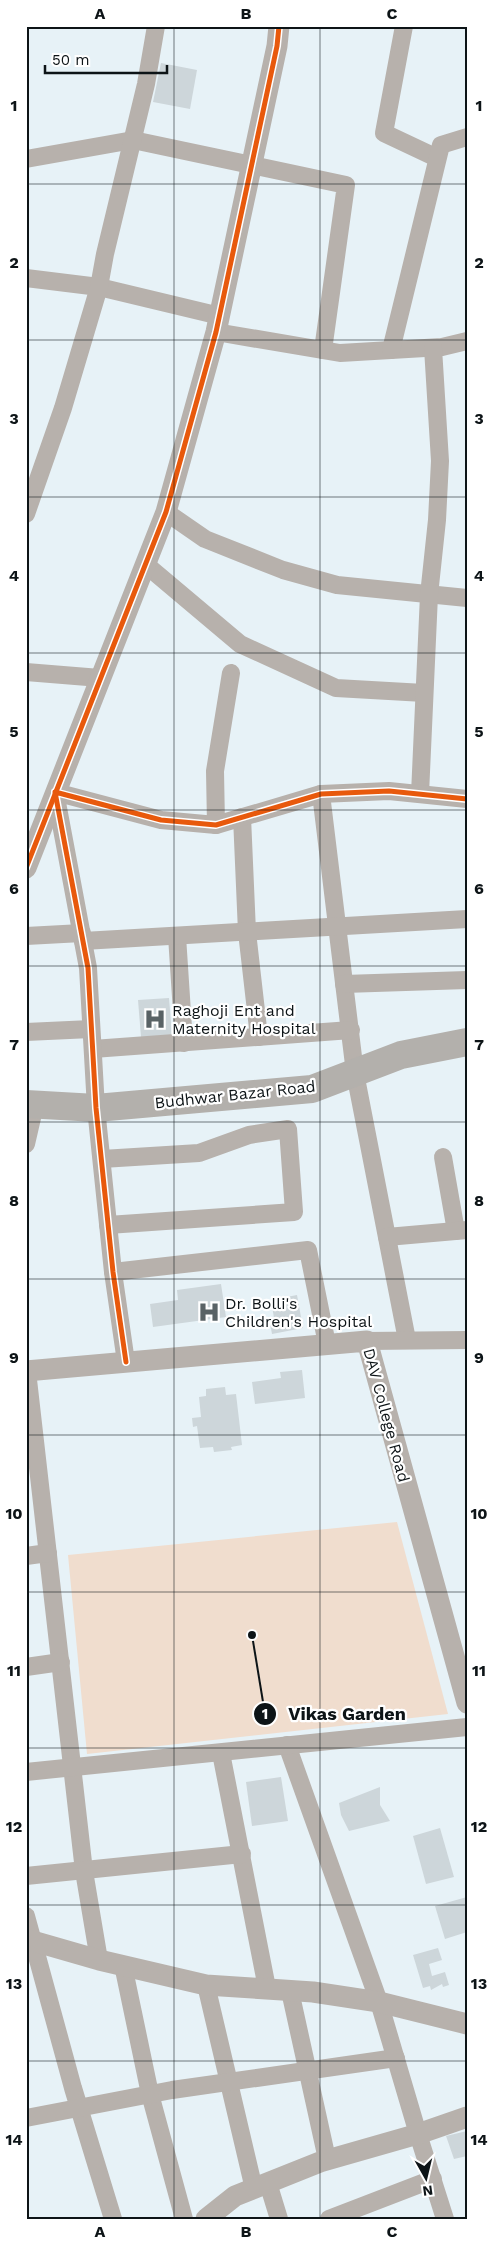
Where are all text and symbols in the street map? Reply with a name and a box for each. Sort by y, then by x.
text: A [95,4,106,23]
text: B [241,4,252,23]
text: C [387,4,398,23]
scale bar [45,42,168,74]
text: 50 m [52,51,89,69]
text: 1 [11,96,17,115]
text: 1 [476,96,482,115]
text: 2 [9,253,19,272]
text: 2 [474,253,484,272]
text: 3 [9,409,19,428]
text: 3 [474,409,484,428]
text: 4 [9,566,19,585]
text: 4 [474,566,484,585]
text: 5 [9,722,19,741]
text: 5 [474,722,484,741]
text: 6 [9,879,19,898]
text: 6 [474,879,484,898]
place label: Raghoji Ent and Maternity Hospital [172,1001,316,1038]
hospital icon: Raghoji Ent and Maternity Hospital [142,1006,168,1032]
text: 7 [9,1035,19,1054]
text: 7 [474,1035,484,1054]
street label: Budhwar Bazar Road [154,1077,316,1112]
text: 8 [9,1191,19,1210]
text: 8 [474,1191,484,1210]
place label: Dr. Bolli's Children's Hospital [225,1294,372,1331]
hospital icon: Dr. Bolli's Children's Hospital [196,1299,222,1325]
street label: DAV College Road [359,1346,414,1484]
text: 9 [9,1348,19,1367]
text: 9 [474,1348,484,1367]
text: 10 [5,1504,23,1523]
text: 10 [470,1504,488,1523]
text: 11 [7,1661,21,1680]
text: 11 [472,1661,486,1680]
callout: Vikas Garden [253,1697,416,1730]
text: Vikas Garden [288,1703,406,1724]
text: 1 [262,1705,268,1723]
text: 12 [6,1817,22,1836]
text: 12 [471,1817,487,1836]
text: 13 [6,1974,22,1993]
text: 13 [471,1974,487,1993]
text: 14 [5,2130,23,2149]
text: 14 [470,2130,488,2149]
north arrow [400,2152,450,2202]
text: N [422,2182,434,2200]
text: A [95,2222,106,2241]
text: B [241,2222,252,2241]
text: C [387,2222,398,2241]

